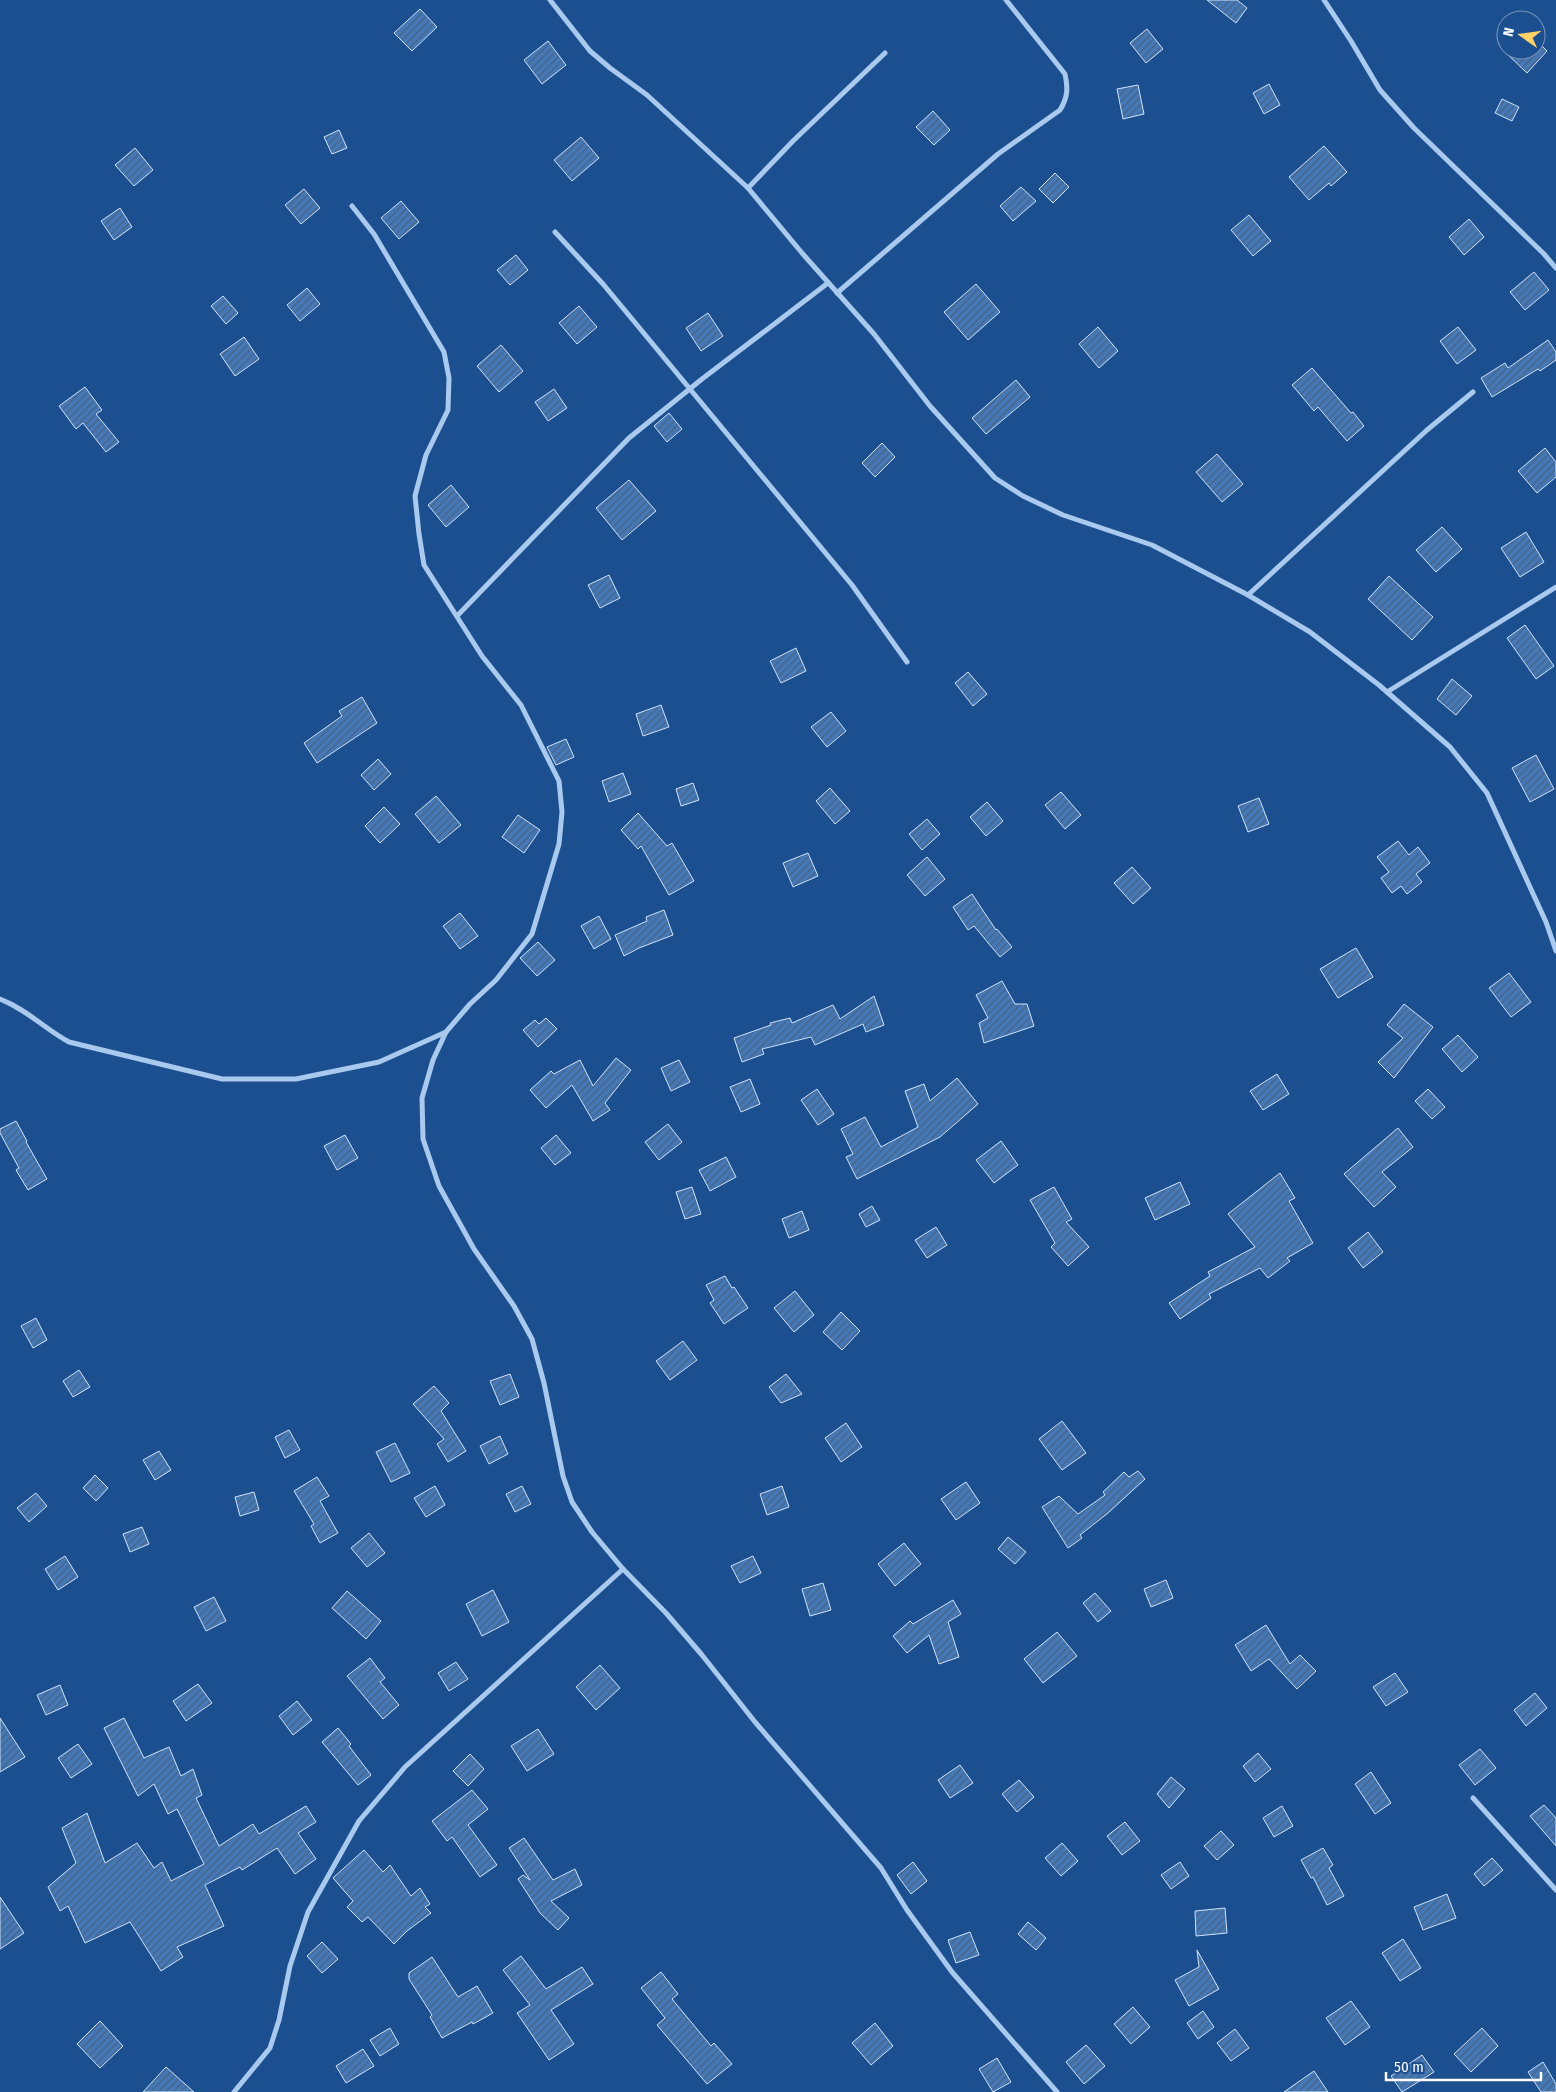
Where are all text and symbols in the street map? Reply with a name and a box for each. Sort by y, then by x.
north arrow [1496,10,1546,60]
text: N [1500,26,1518,38]
scale bar [1386,2050,1541,2082]
text: 50 m [1394,2058,1424,2076]

